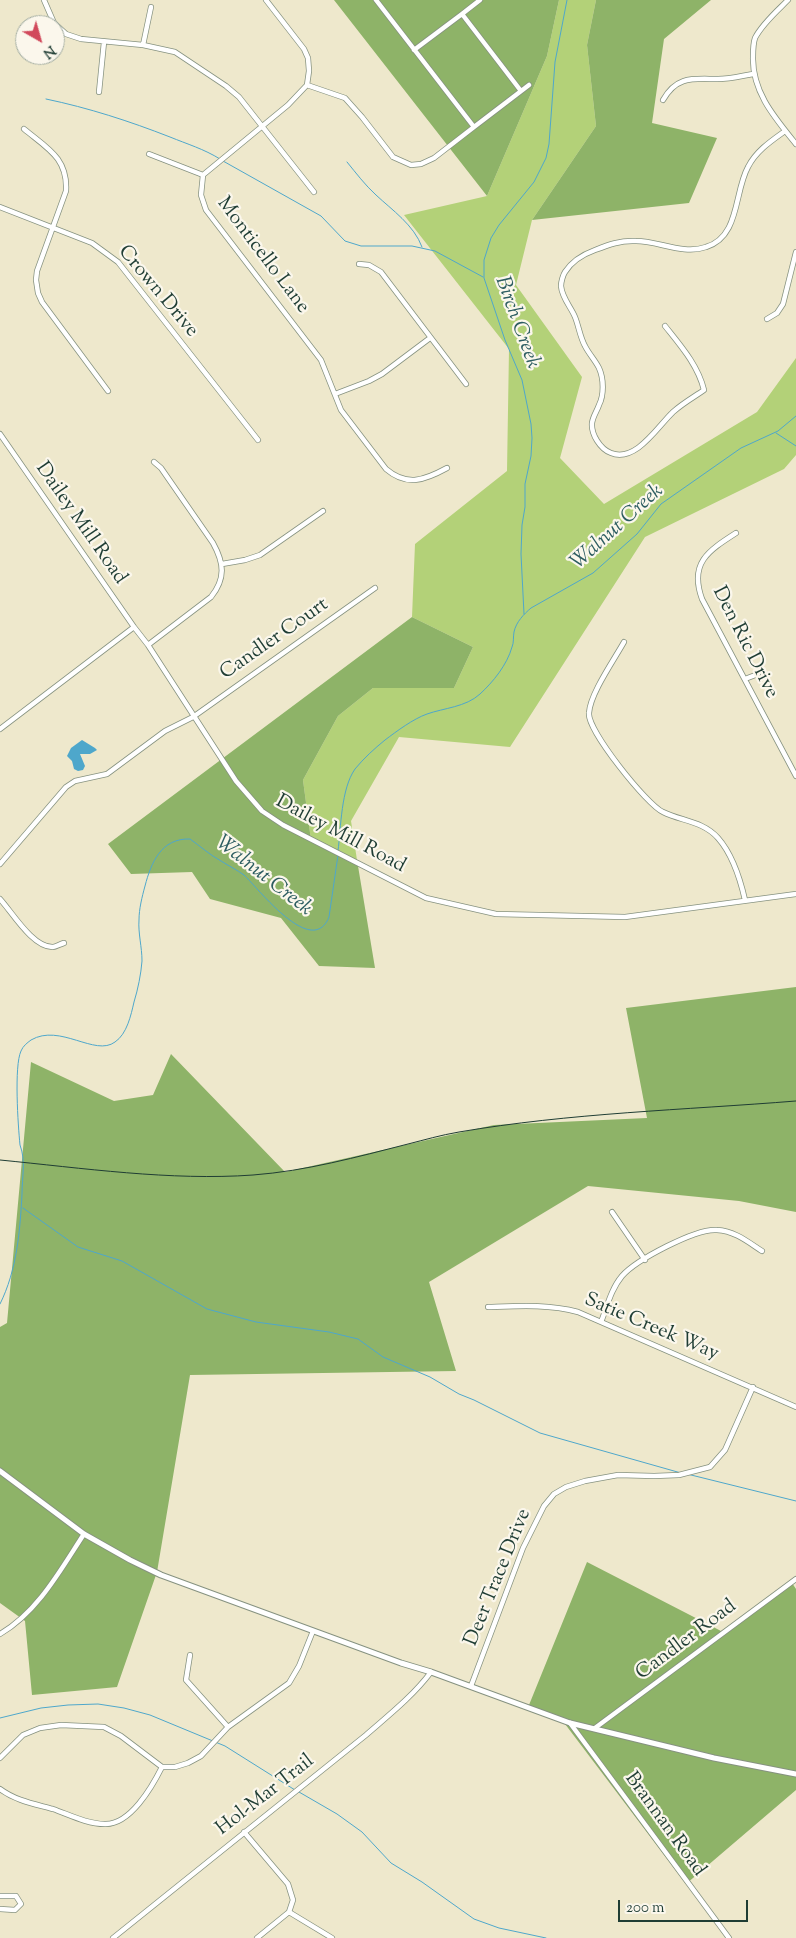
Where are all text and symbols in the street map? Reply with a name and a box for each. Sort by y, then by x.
north arrow [15,15,65,65]
text: N [38,40,59,62]
street label: Monticello Lane [210,193,314,319]
street label: Crown Drive [112,241,202,343]
water label: Birch Creek [488,274,544,372]
street label: Dailey Mill Road [29,458,131,590]
water label: Walnut Creek [566,480,670,576]
street label: Den Ric Drive [705,583,783,703]
street label: Candler Court [216,594,334,686]
street label: Dailey Mill Road [271,791,409,879]
water label: Walnut Creek [210,831,316,923]
street label: Satie Creek Way [580,1289,722,1367]
street label: Deer Trace Drive [461,1506,537,1650]
street label: Candler Road [632,1595,742,1687]
street label: Hol-Mar Trail [212,1750,320,1842]
street label: Brannan Road [618,1768,710,1882]
scale bar [621,1890,751,1922]
text: 200 m [626,1898,665,1919]

